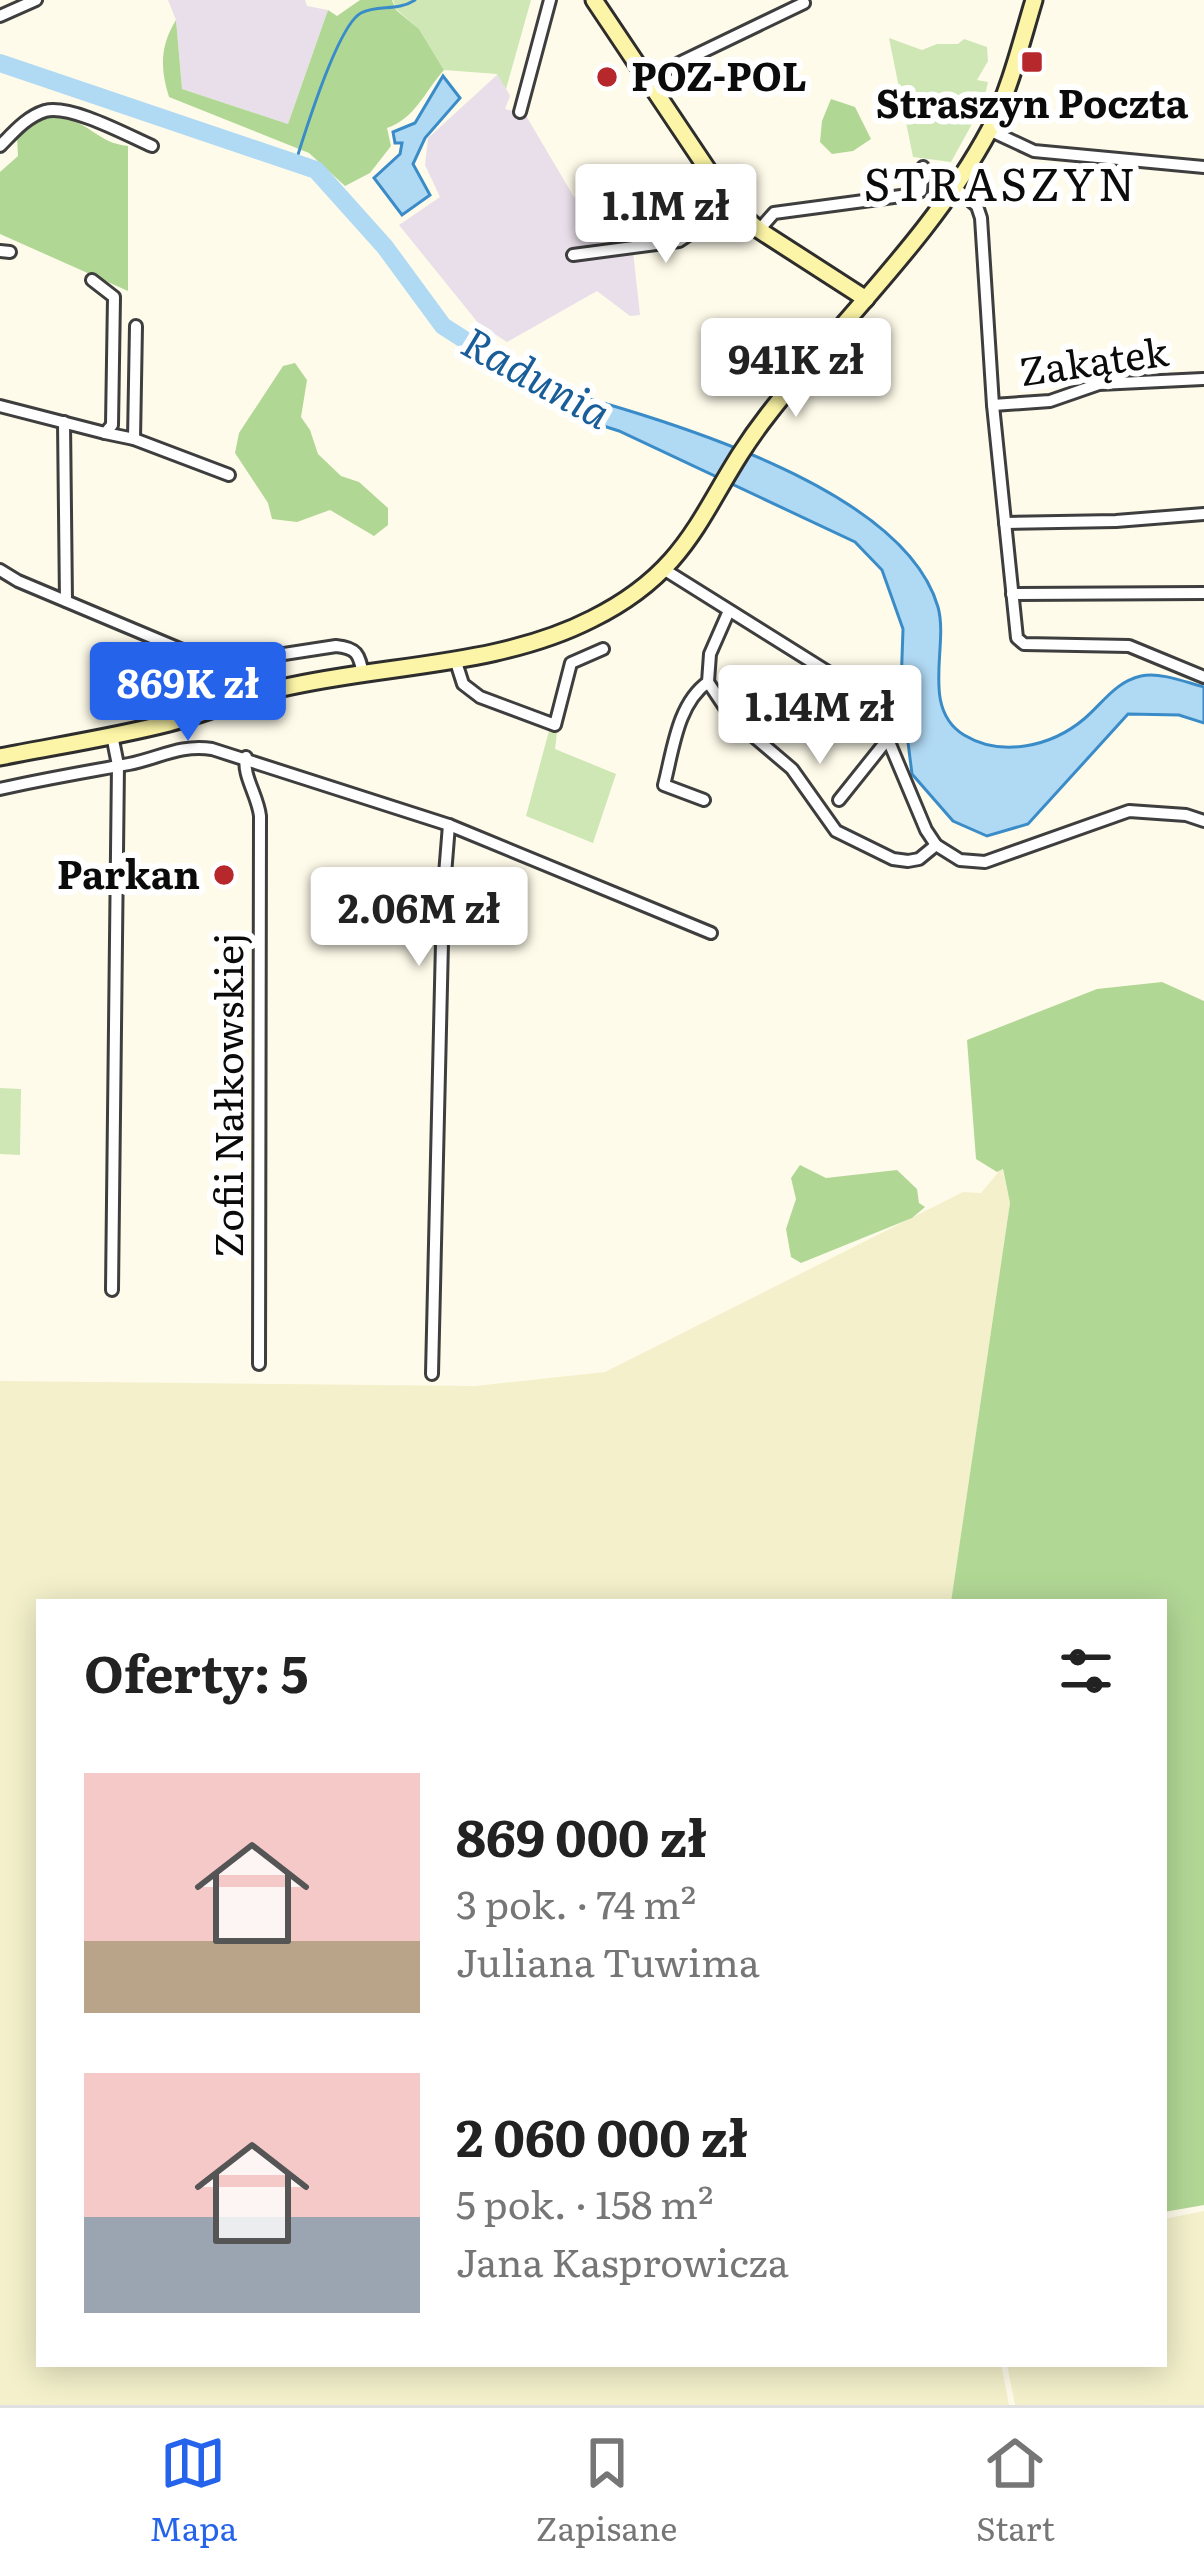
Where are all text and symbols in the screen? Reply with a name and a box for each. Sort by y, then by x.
place label: POZ-POL [631,45,807,103]
marker: Straszyn Poczta [1019,49,1045,75]
marker: POZ-POL [594,64,620,90]
place label: Straszyn Poczta [876,72,1189,130]
district label: STRASZYN [863,148,1139,215]
pin: 1.1M zł [555,164,777,266]
text: 1.1M zł [602,174,730,232]
water label: Radunia [452,309,623,442]
pin: 941K zł [685,318,907,420]
street label: Zakątek [1016,320,1173,398]
text: 941K zł [728,328,864,386]
pin: 869K zł [77,642,299,744]
text: 869K zł [117,652,259,710]
pin: 1.14M zł [696,665,944,767]
text: 1.14M zł [745,675,895,733]
place label: Parkan [57,843,200,901]
marker: Parkan [211,862,237,888]
pin: 2.06M zł [295,867,543,969]
text: 2.06M zł [338,877,500,935]
street label: Zofii Nałkowskiej [197,933,255,1257]
text: Oferty: 5 [84,1633,309,1709]
icon: filters [1053,1638,1119,1704]
text: 869 000 zł [456,1797,707,1873]
icon: home [180,1821,324,1965]
text: 3 pok. · 74 m² [456,1873,696,1931]
text: Juliana Tuwima [456,1931,760,1989]
text: 2 060 000 zł [456,2097,748,2173]
icon: home [180,2121,324,2265]
text: 5 pok. · 158 m² [456,2173,714,2231]
text: Jana Kasprowicza [456,2231,789,2289]
tab: Mapa [149,2430,237,2551]
tab: Zapisane [536,2430,677,2551]
tab: Start [976,2430,1055,2551]

